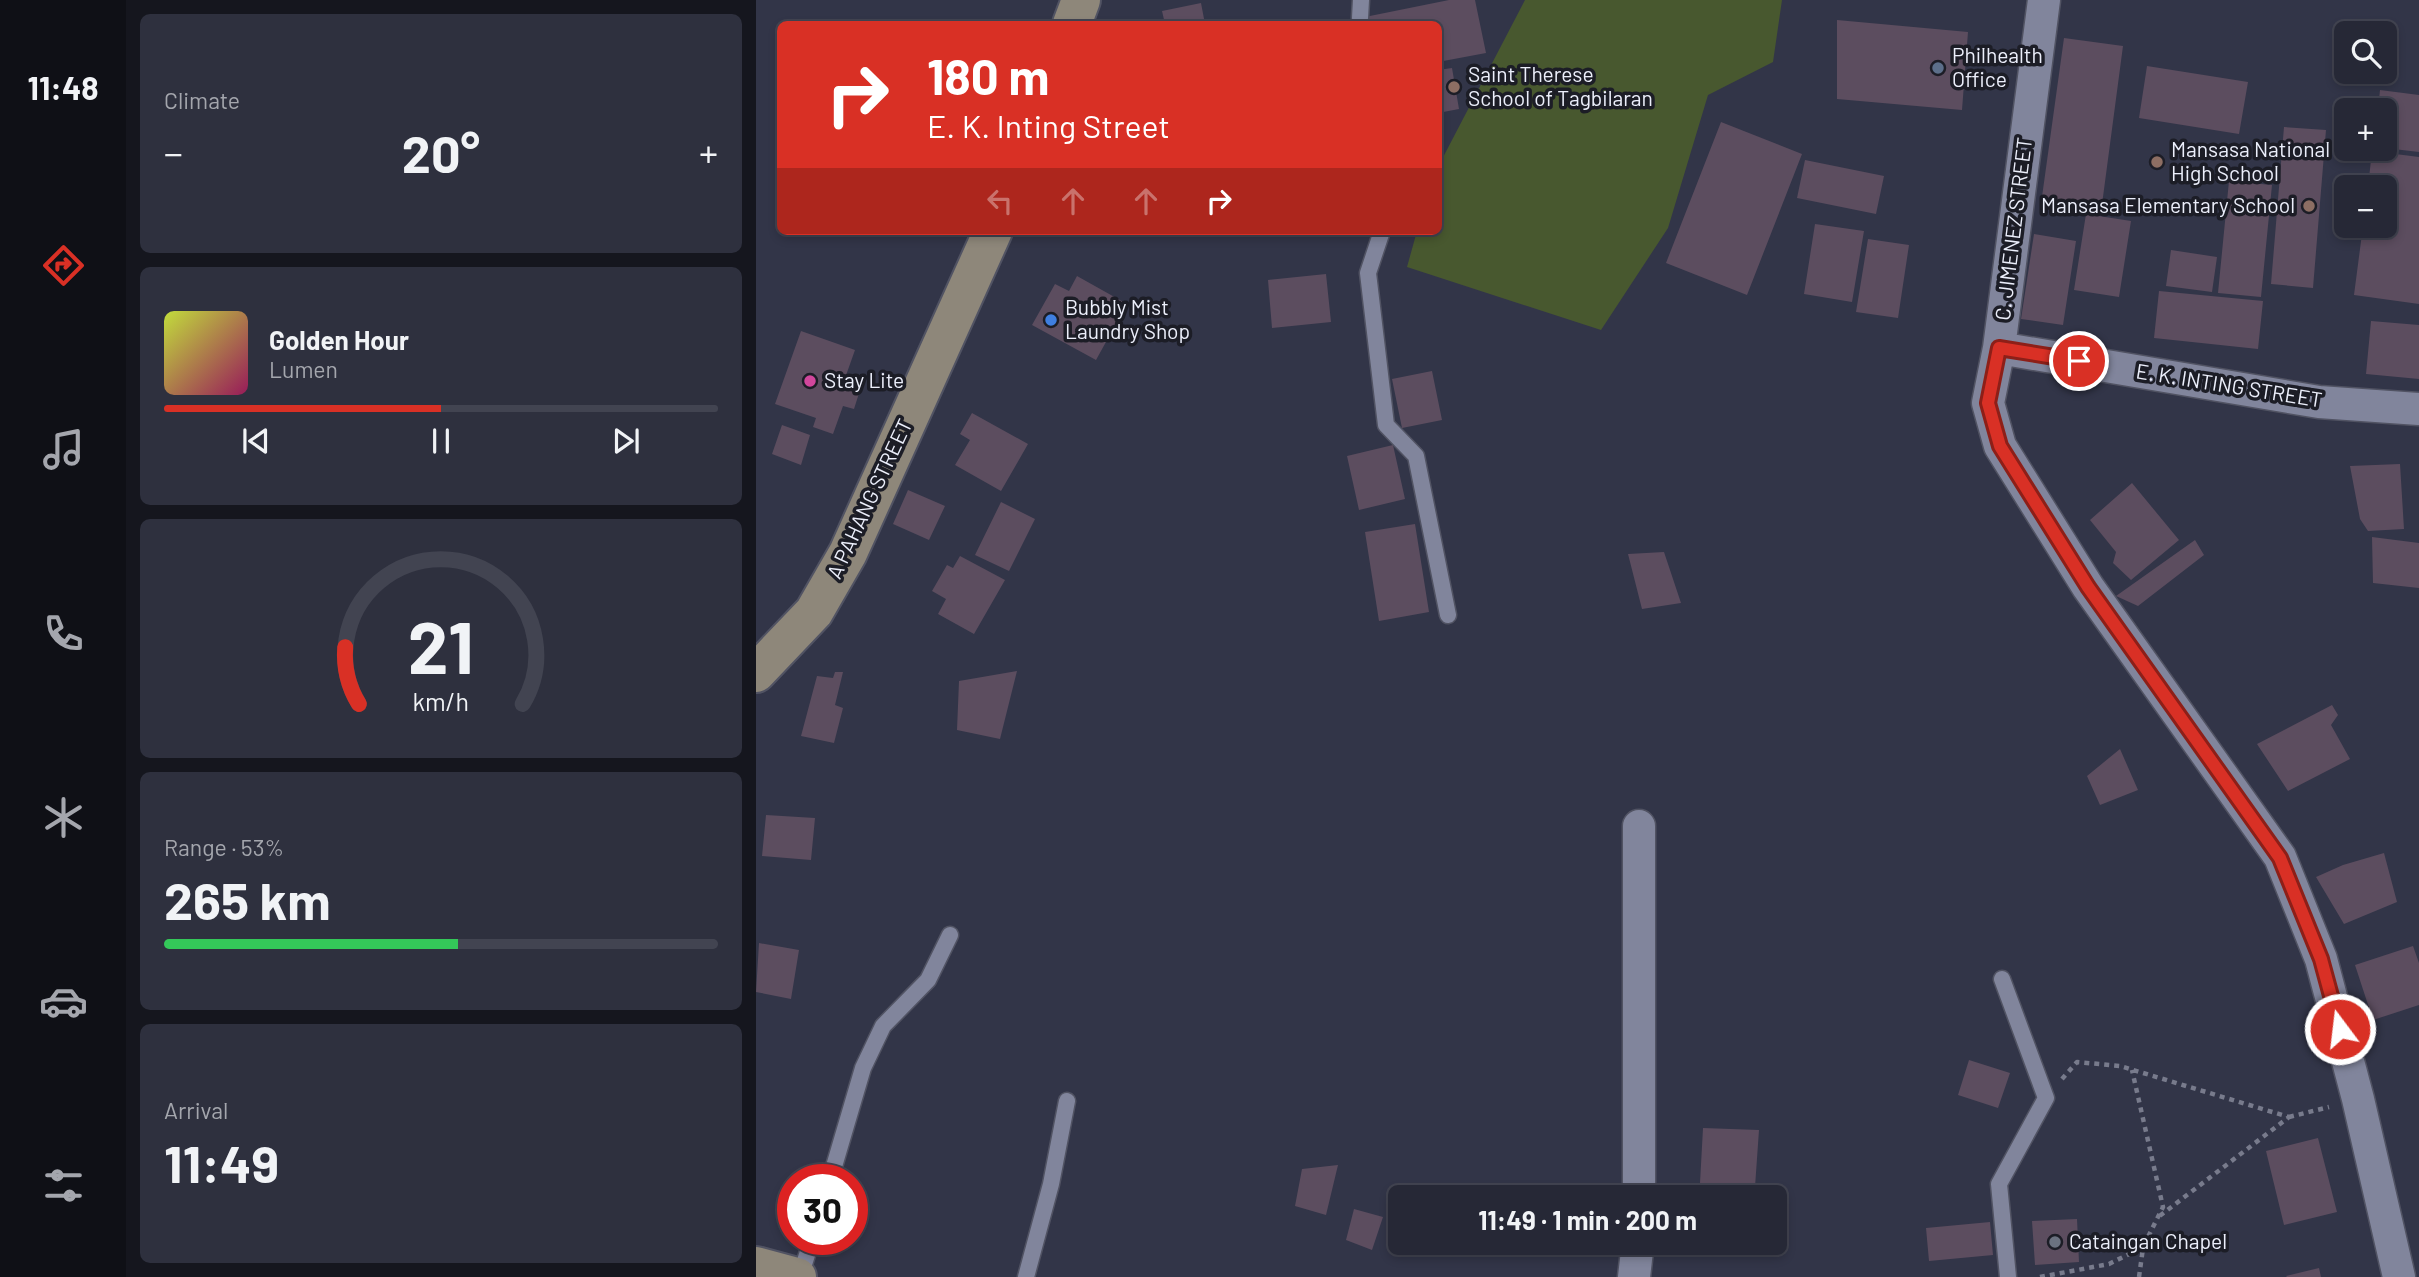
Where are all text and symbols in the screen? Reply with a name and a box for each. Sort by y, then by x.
map controls [2334,21,2397,238]
button: search [2334,21,2397,84]
place label: Philhealth Office [1952,42,2043,91]
text: 180 m [927,46,1050,105]
icon: right [812,49,903,140]
marker: Philhealth Office [1930,60,1946,76]
place label: Saint Therese School of Tagbilaran [1468,61,1653,110]
text: 11:48 [27,68,99,106]
marker: Saint Therese School of Tagbilaran [1446,79,1462,95]
text: Climate [164,86,240,114]
button: + [2334,98,2397,161]
text: E. K. Inting Street [927,106,1170,144]
text: 20° [402,121,480,183]
text: − [164,129,183,175]
text: + [699,129,718,175]
street label: C. JIMENEZ STREET [1989,136,2036,322]
place label: Mansasa National High School [2171,136,2330,185]
marker: Mansasa National High School [2149,154,2165,170]
button: − [2334,175,2397,238]
icon: left [981,182,1019,220]
icon: ahead [1054,182,1092,220]
icon: ahead [1127,182,1165,220]
icon: right [1200,182,1238,220]
place label: Mansasa Elementary School [2041,192,2295,217]
marker: Mansasa Elementary School [2301,198,2317,214]
icon: directions [39,241,88,290]
place label: Bubbly Mist Laundry Shop [1065,294,1190,343]
marker: Bubbly Mist Laundry Shop [1043,312,1059,328]
text: Golden Hour [269,324,409,355]
pin [2049,331,2109,391]
icon: arrive [2060,342,2098,380]
text: Lumen [269,355,338,383]
street label: E. K. INTING STREET [2134,357,2324,412]
place label: Stay Lite [824,367,904,392]
marker: Stay Lite [802,373,818,389]
street label: A PAHANG STREET [821,414,917,582]
icon: previous [237,422,275,460]
icon: pause [422,422,460,460]
icon: next [607,422,645,460]
icon: music [39,425,88,474]
text: 21 [408,602,474,690]
icon: phone [39,609,88,658]
text: km/h [413,686,469,716]
icon: climate [39,793,88,842]
text: Range · 53% [164,833,284,861]
text: 265 km [164,868,331,930]
icon: car [39,977,88,1026]
position arrow [2303,992,2377,1066]
text: Arrival [164,1096,228,1124]
text: 11:49 [164,1131,279,1193]
icon: filters [39,1161,88,1210]
speed limit sign: 30 [777,1164,868,1255]
text: 11:49 · 1 min · 200 m [1478,1204,1697,1235]
place label: Cataingan Chapel [2069,1228,2227,1253]
marker: Cataingan Chapel [2047,1234,2063,1250]

